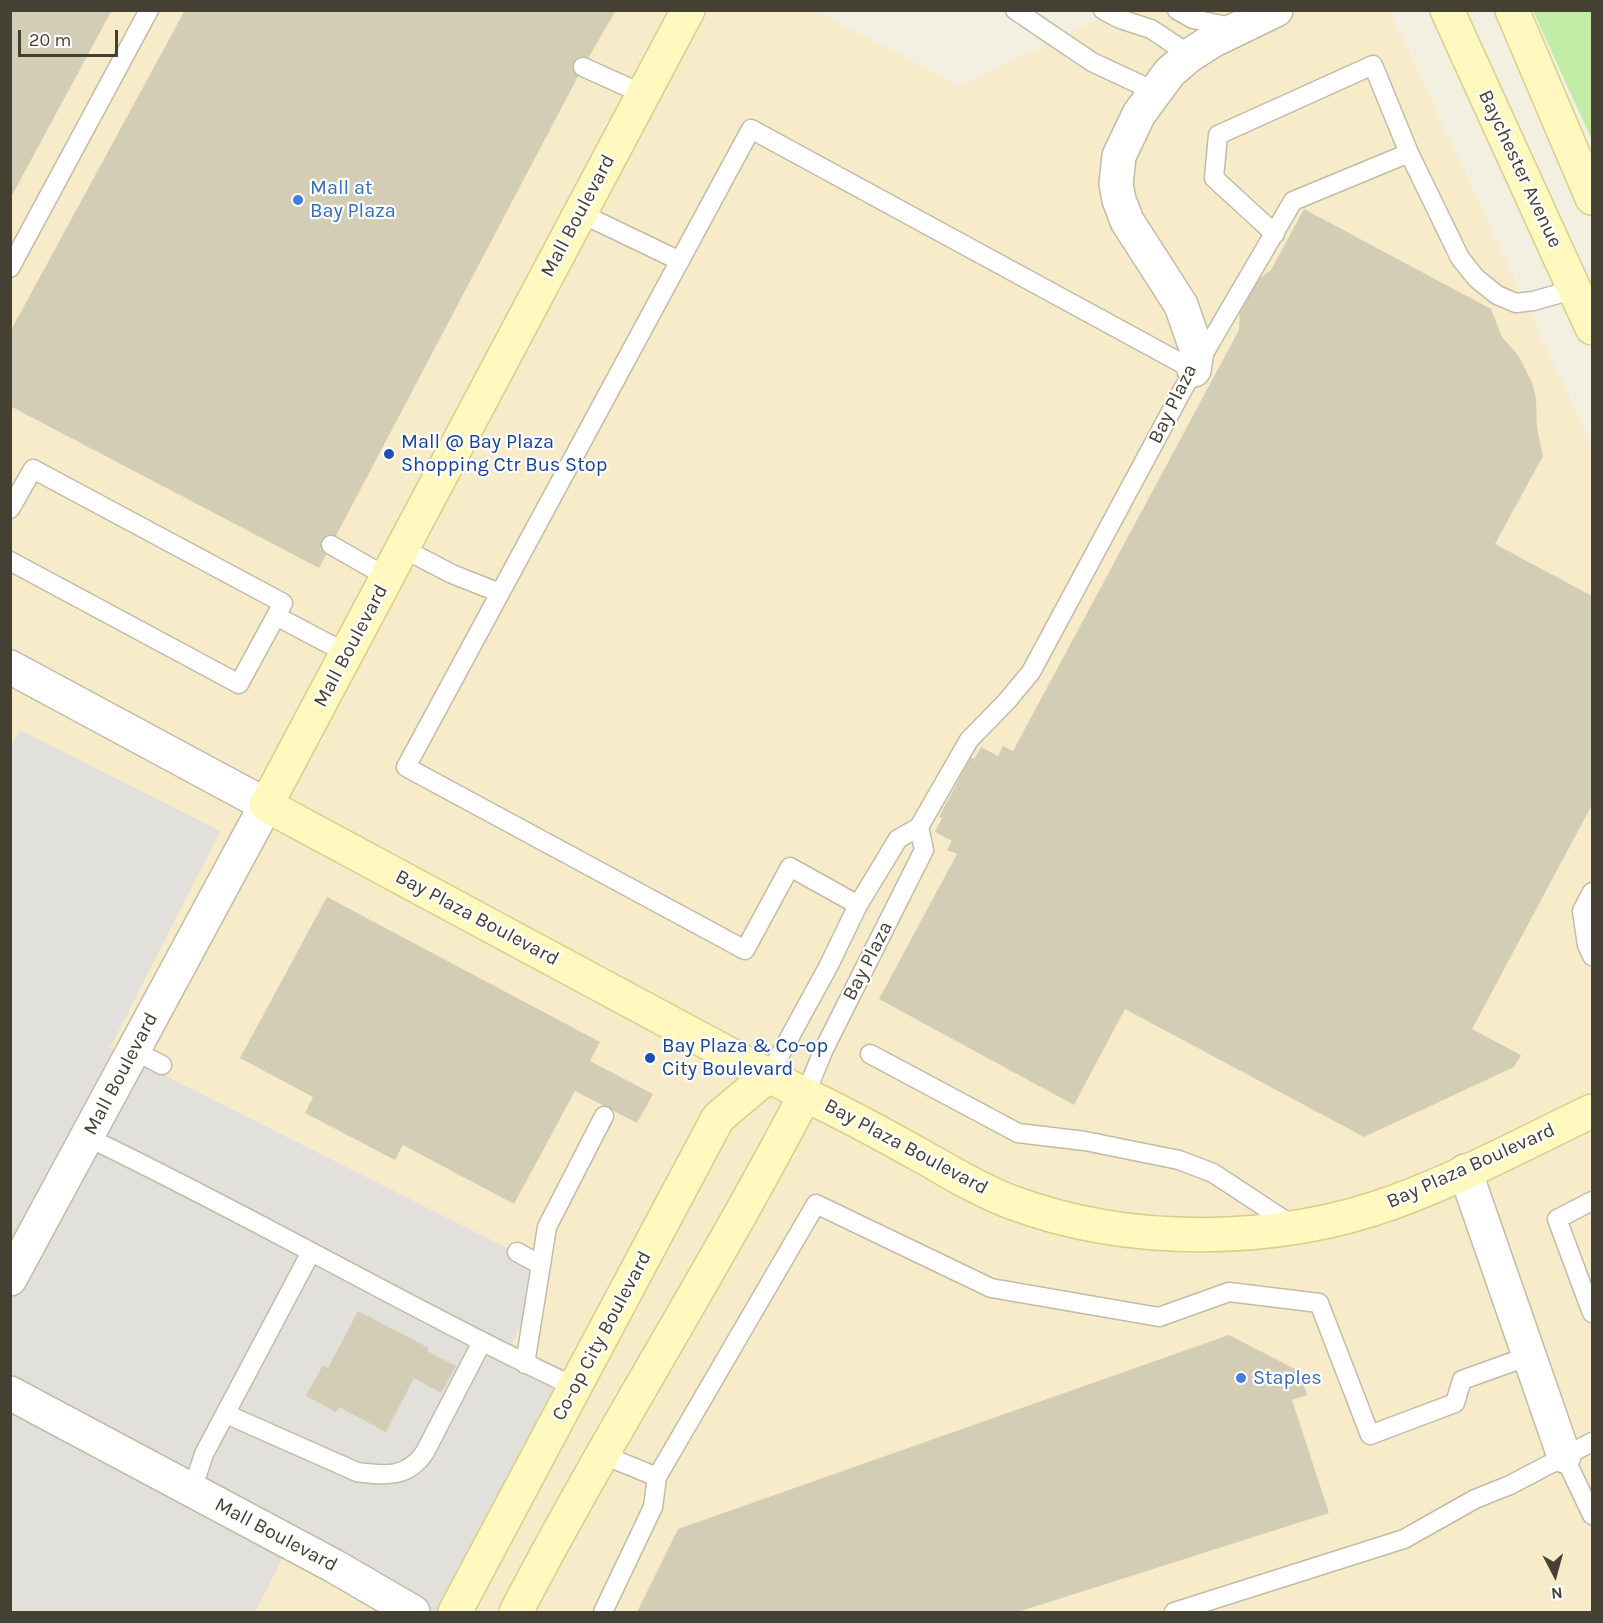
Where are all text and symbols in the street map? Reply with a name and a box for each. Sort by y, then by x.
scale bar [21,18,122,56]
text: 20 m [29,29,71,51]
street label: Baychester Avenue [1473,86,1567,252]
street label: Mall Boulevard [536,151,620,281]
place label: Mall at Bay Plaza [310,176,396,223]
marker: Mall at Bay Plaza [291,193,305,207]
street label: Bay Plaza [1143,360,1203,448]
place label: Mall @ Bay Plaza Shopping Ctr Bus Stop [401,430,607,477]
marker: Mall @ Bay Plaza Shopping Ctr Bus Stop [382,447,396,461]
street label: Mall Boulevard [309,581,393,711]
street label: Bay Plaza Boulevard [391,865,563,971]
street label: Bay Plaza [838,917,898,1005]
street label: Mall Boulevard [79,1009,163,1139]
place label: Bay Plaza & Co-op City Boulevard [662,1034,828,1081]
marker: Bay Plaza & Co-op City Boulevard [643,1051,657,1065]
street label: Bay Plaza Boulevard [820,1094,992,1200]
street label: Bay Plaza Boulevard [1383,1118,1559,1214]
street label: Co-op City Boulevard [547,1247,657,1425]
place label: Staples [1253,1366,1322,1390]
marker: Staples [1234,1371,1248,1385]
street label: Mall Boulevard [211,1493,341,1577]
north arrow [1525,1545,1585,1605]
text: N [1550,1583,1564,1603]

